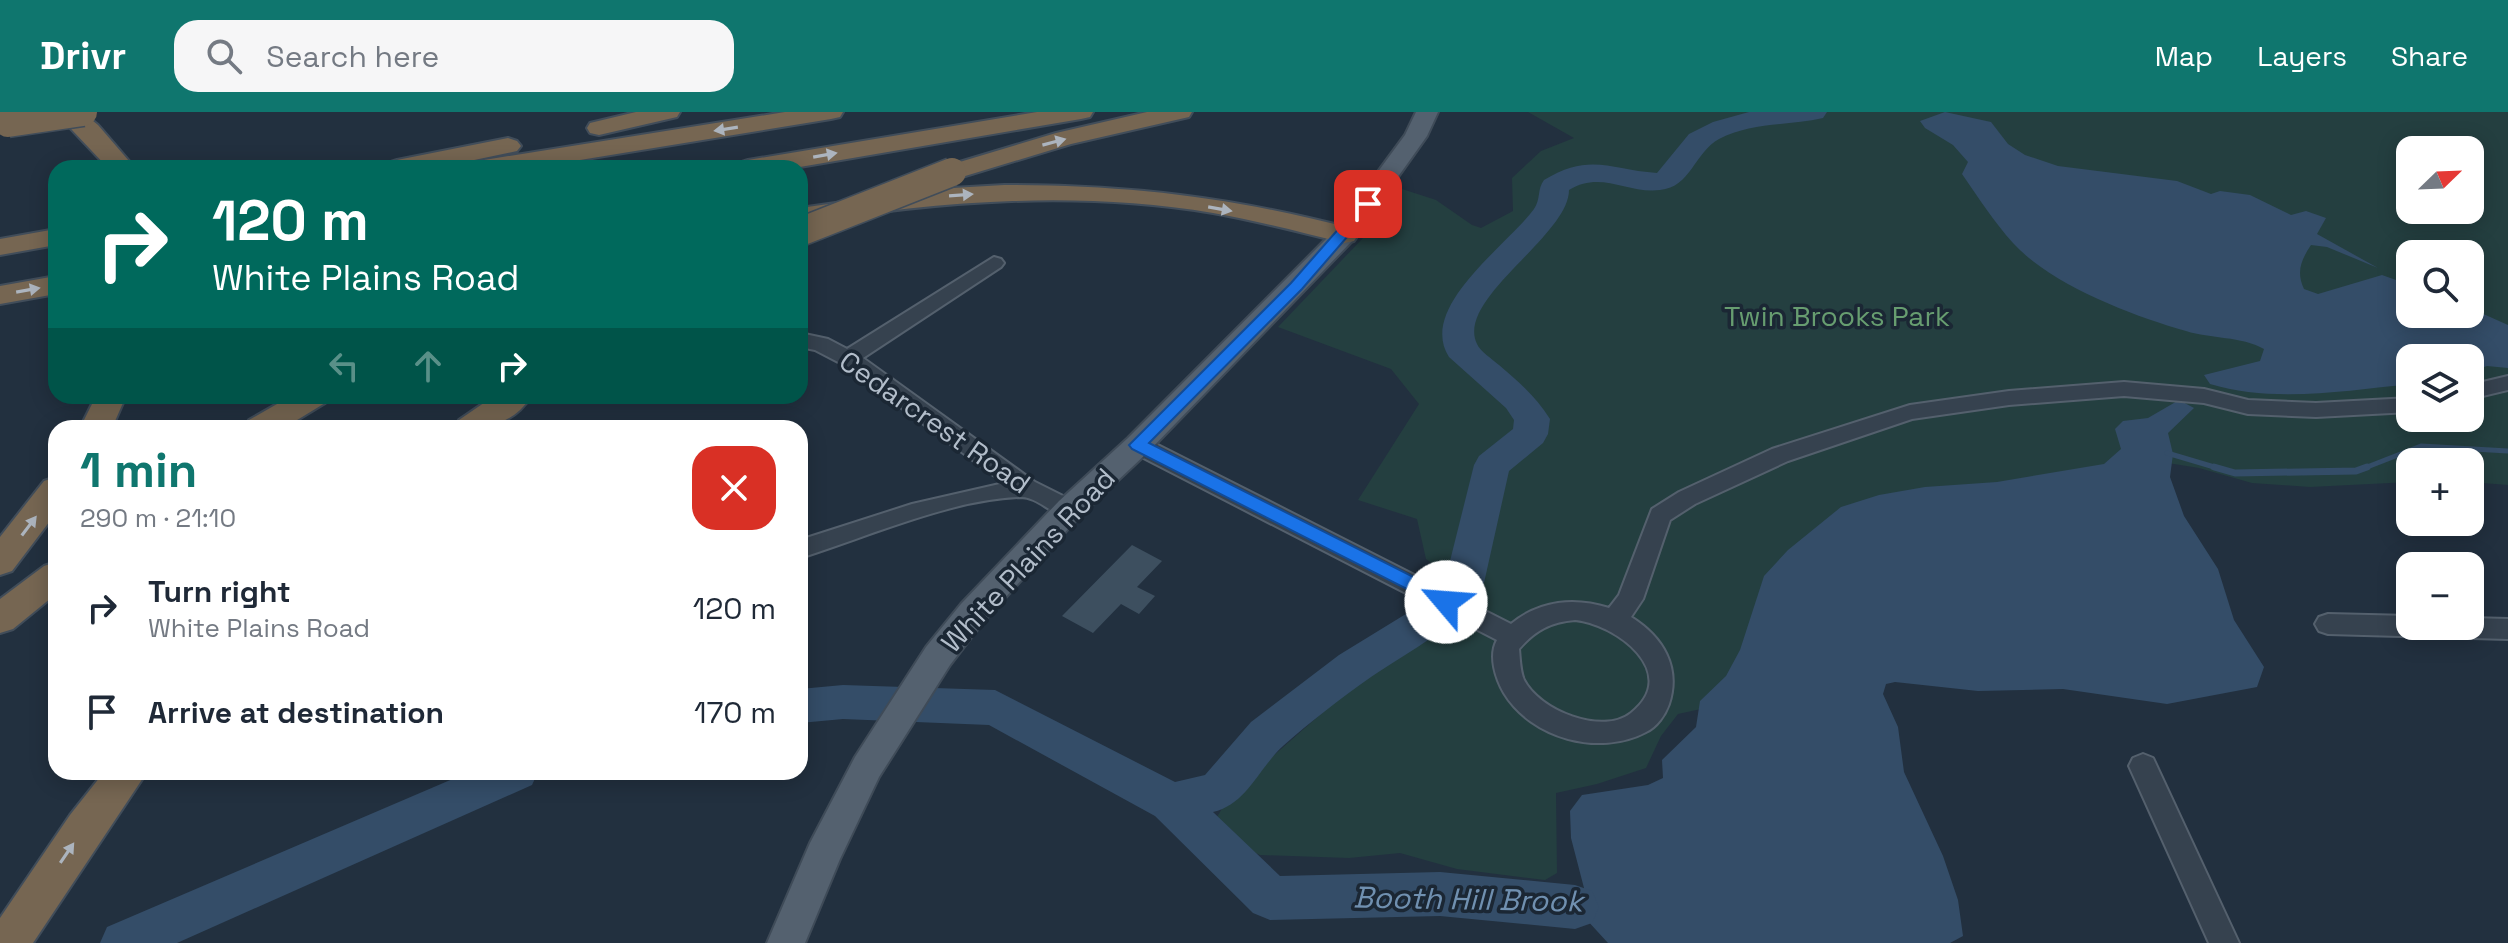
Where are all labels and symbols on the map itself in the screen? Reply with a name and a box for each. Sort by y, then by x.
one-way arrow [713,123,738,136]
one-way arrow [1041,135,1066,147]
north arrow [2396,136,2484,224]
one-way arrow [813,148,838,161]
pin [1334,170,1402,238]
one-way arrow [949,188,974,201]
one-way arrow [1207,203,1232,215]
one-way arrow [16,283,41,295]
park label: Twin Brooks Park [1724,298,1950,334]
street label: Cedarcrest Road [832,343,1038,501]
street label: White Plains Road [933,460,1123,660]
one-way arrow [20,516,36,536]
position arrow [1404,560,1488,644]
one-way arrow [59,842,74,863]
water label: Booth Hill Brook [1353,878,1586,921]

